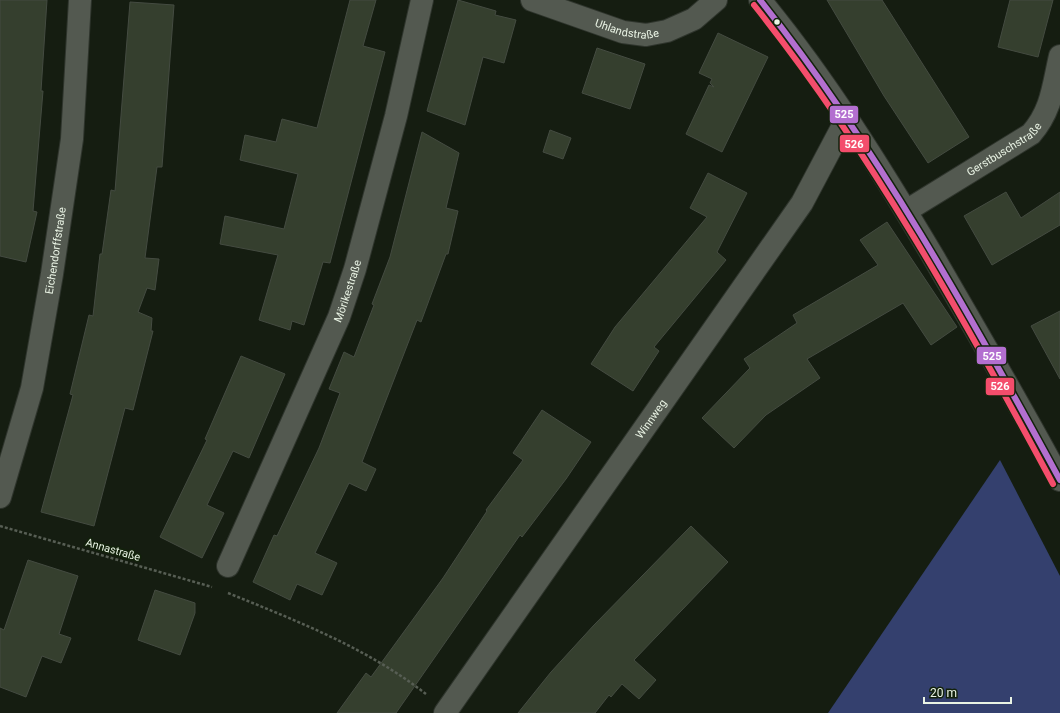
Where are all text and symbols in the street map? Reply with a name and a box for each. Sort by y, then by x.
street label: Uhlandstraße [593,16,660,42]
unlabelled marker [772,17,782,27]
line badge: 525 [829,105,859,124]
text: 525 [835,108,853,121]
street label: Gerstbuschstraße [964,120,1044,179]
line badge: 526 [839,134,870,153]
text: 526 [845,138,863,151]
street label: Eichendorffstraße [42,206,68,295]
street label: Mörikestraße [331,258,364,324]
line badge: 525 [976,346,1007,365]
text: 525 [983,350,1001,363]
line badge: 526 [985,377,1015,396]
text: 526 [991,380,1009,393]
street label: Winnweg [633,397,669,441]
street label: Annastraße [84,536,142,564]
scale bar [924,679,1011,705]
text: 20 m [930,686,957,700]

